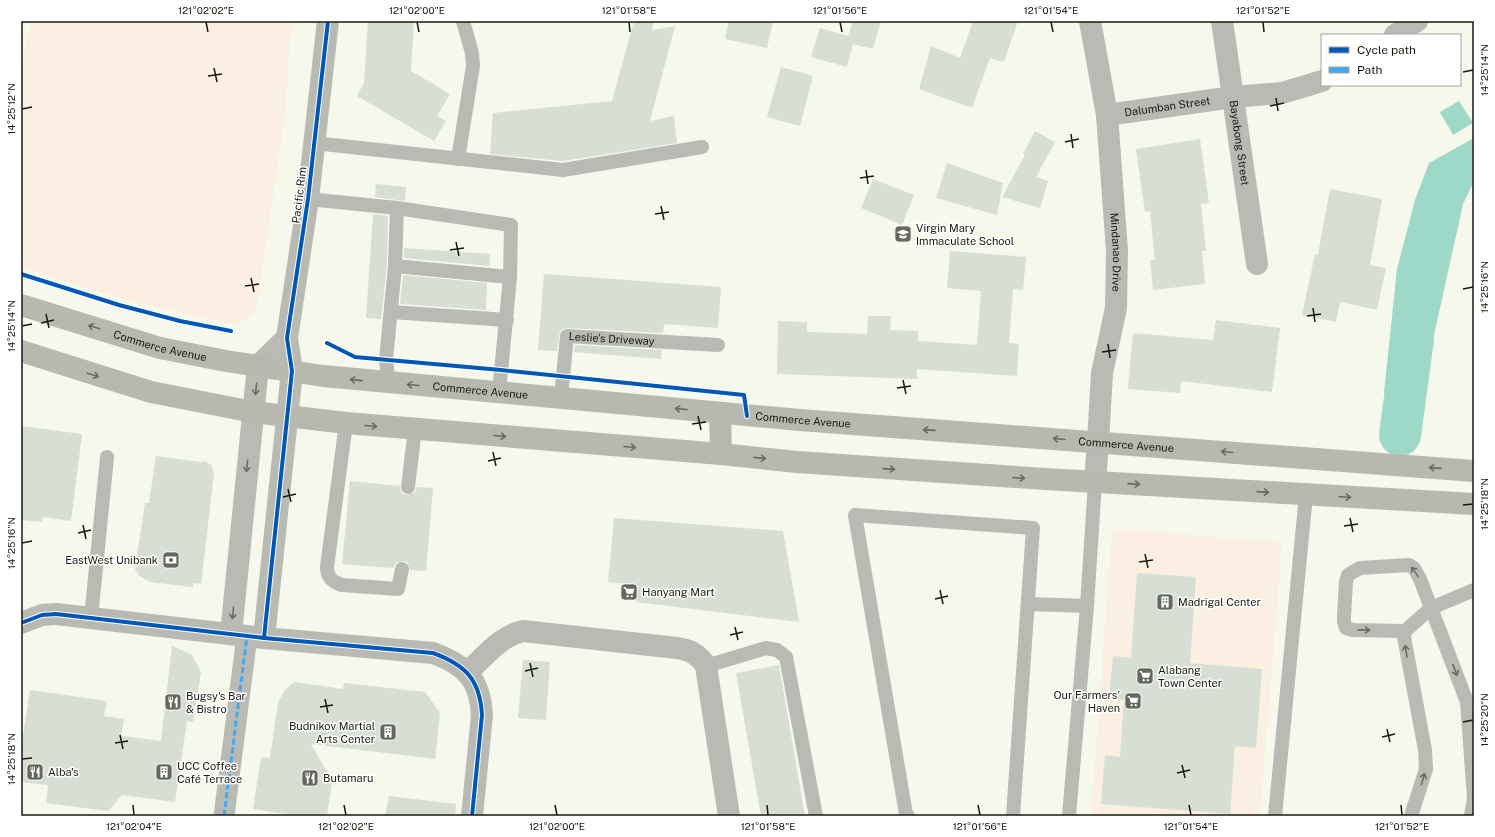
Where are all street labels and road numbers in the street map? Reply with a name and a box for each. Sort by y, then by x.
street label: Dalumban Street [1124,94,1211,118]
street label: Bayabong Street [1227,99,1252,186]
street label: Pacific Rim [290,166,308,224]
street label: Mindanao Drive [1108,212,1123,292]
street label: Commerce Avenue [112,328,208,363]
street label: Leslie's Driveway [568,330,655,347]
street label: Commerce Avenue [432,380,529,401]
street label: Commerce Avenue [755,410,851,430]
street label: Commerce Avenue [1078,435,1174,454]

